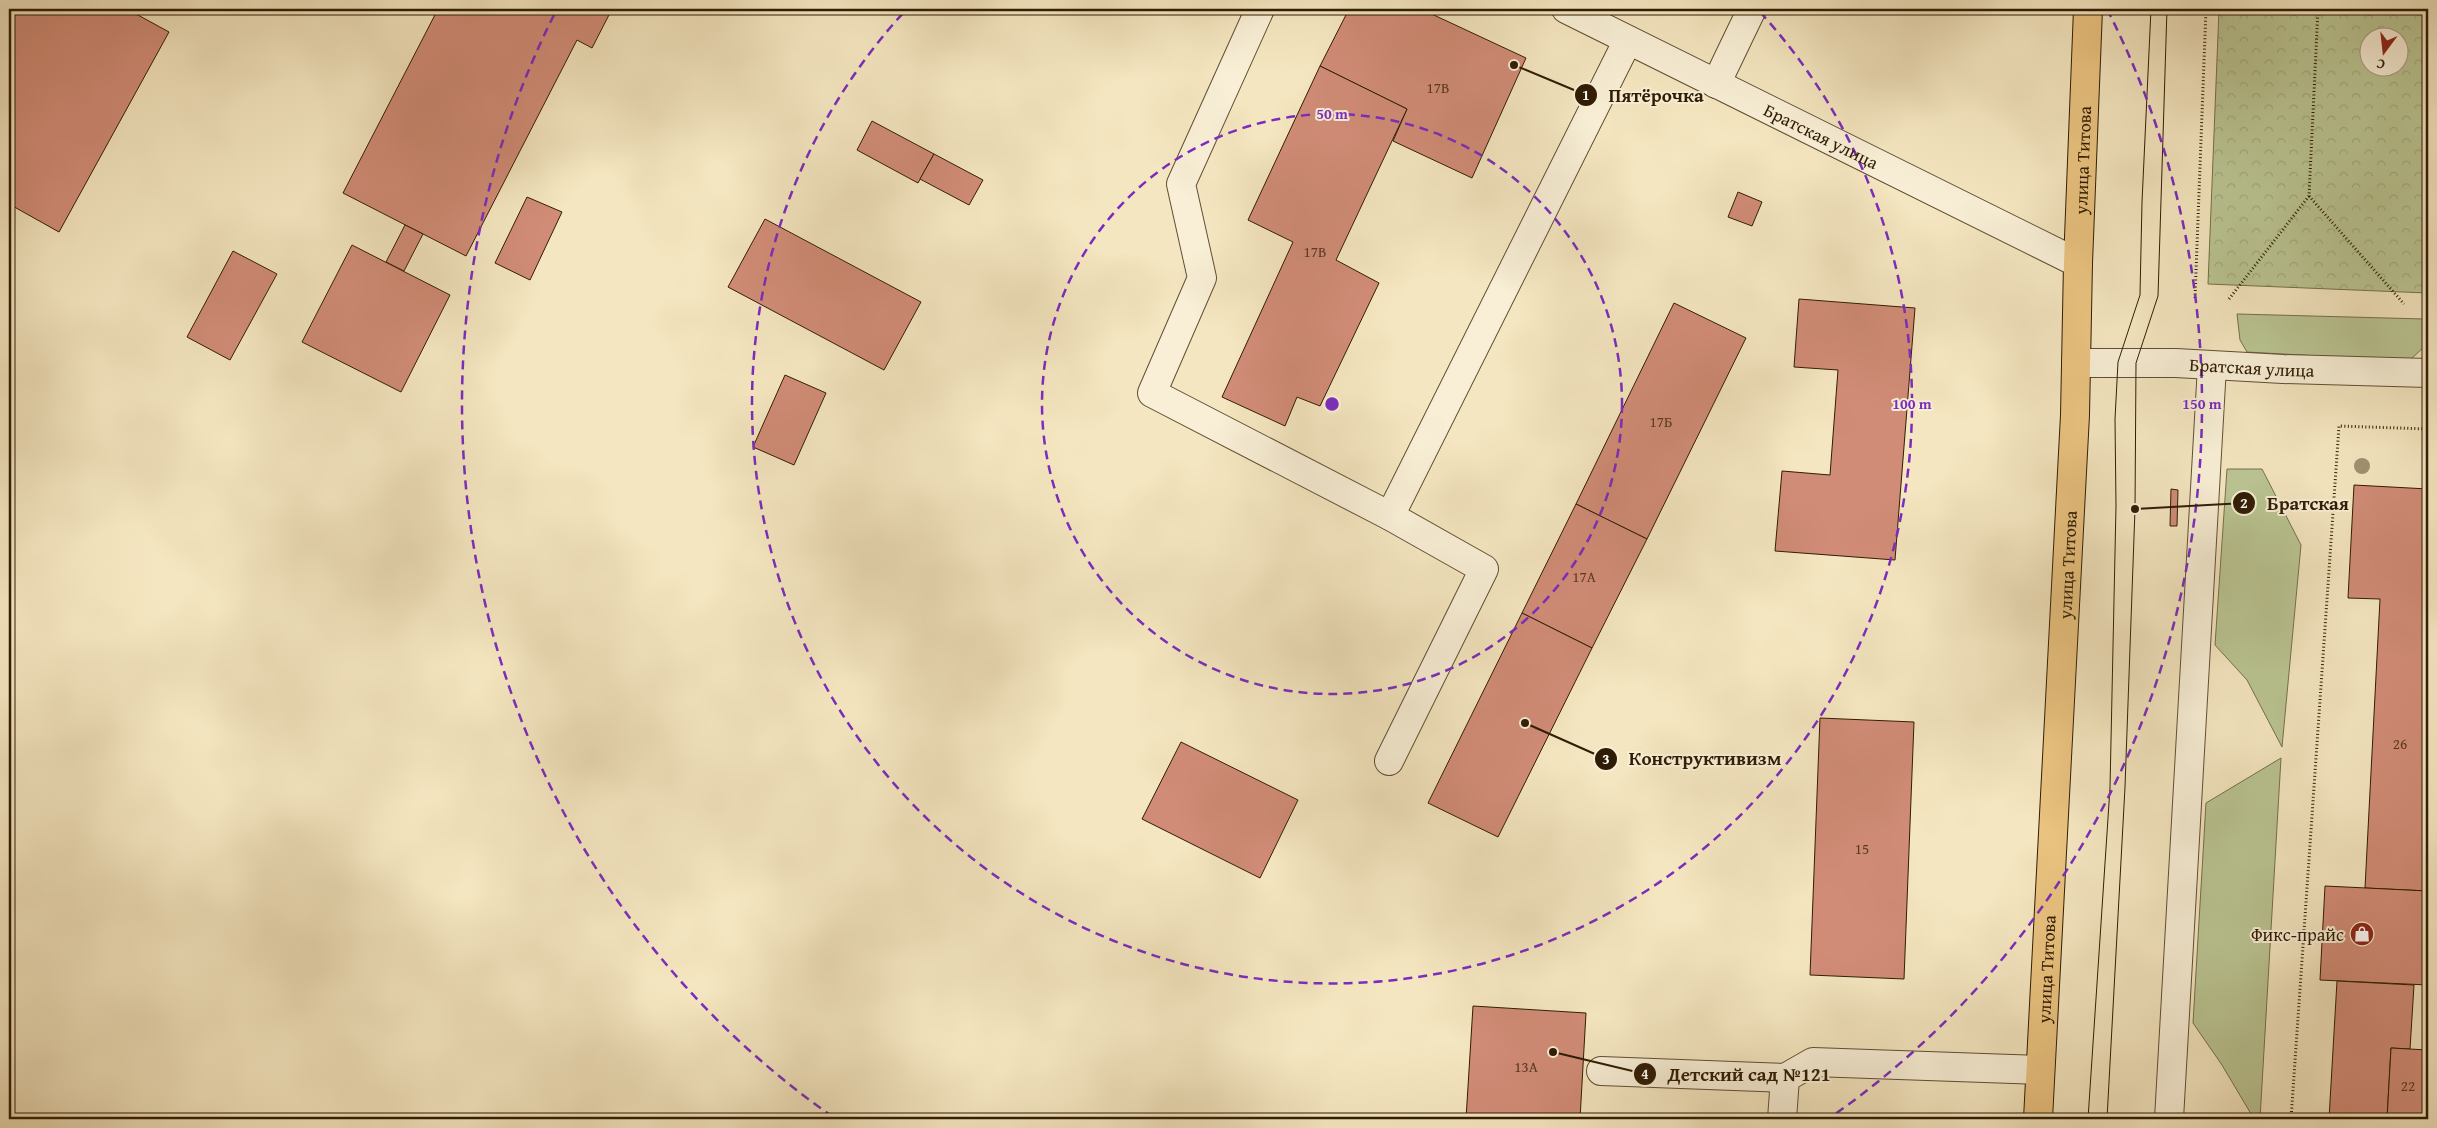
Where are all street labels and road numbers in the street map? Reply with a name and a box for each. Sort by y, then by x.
street label: Братская улица [1759,96,1884,176]
street label: улица Титова [2066,105,2098,216]
street label: Братская улица [2189,350,2315,383]
street label: улица Титова [2051,509,2083,621]
street label: улица Титова [2029,914,2062,1025]

